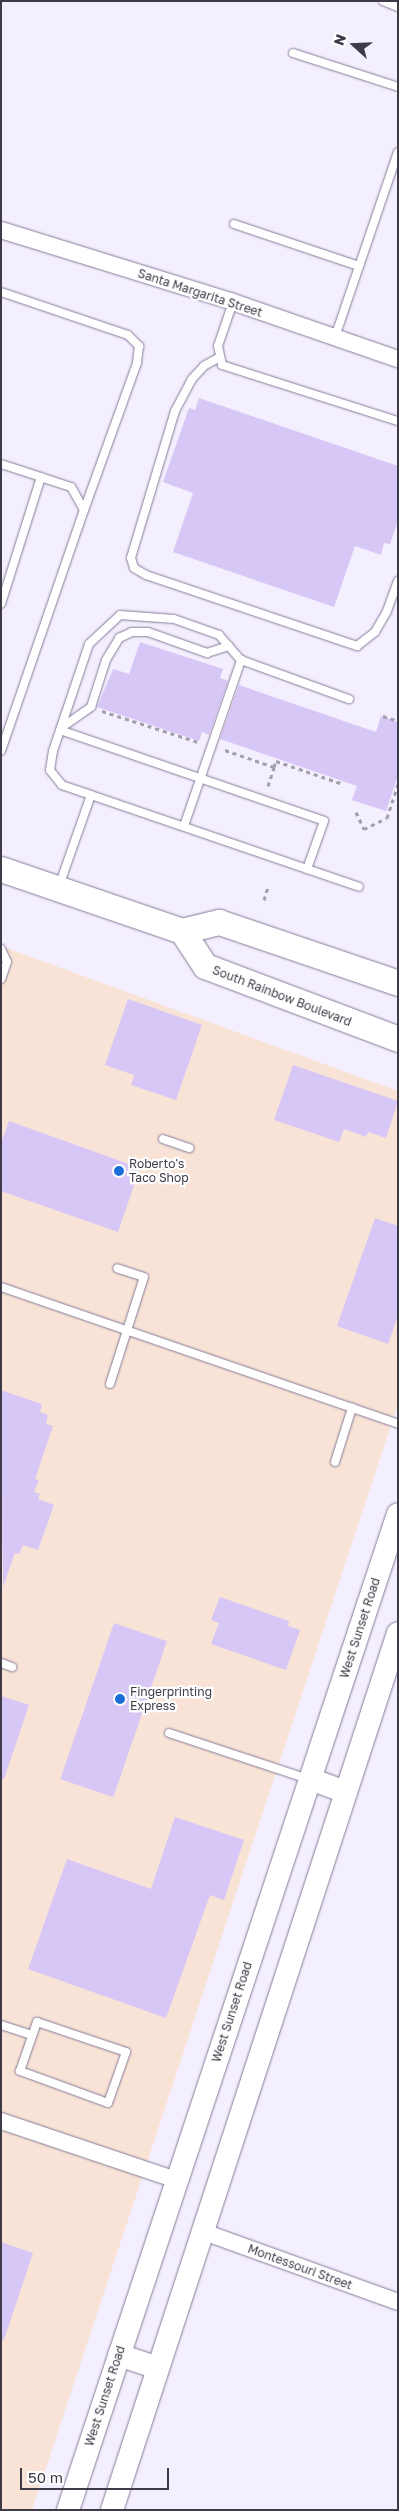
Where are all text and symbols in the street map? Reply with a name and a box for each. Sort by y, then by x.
north arrow [329,20,379,70]
text: N [330,32,349,48]
street label: Santa Margarita Street [136,266,264,320]
street label: South Rainbow Boulevard [210,963,354,1029]
place label: Roberto's Taco Shop [129,1157,189,1185]
marker: Roberto's Taco Shop [113,1165,125,1177]
street label: West Sunset Road [337,1576,383,1680]
place label: Fingerprinting Express [130,1685,212,1713]
marker: Fingerprinting Express [114,1693,126,1705]
street label: West Sunset Road [209,1960,255,2064]
street label: Montessouri Street [246,2241,354,2293]
street label: West Sunset Road [82,2344,128,2448]
scale bar [22,2458,171,2490]
text: 50 m [28,2468,63,2486]

